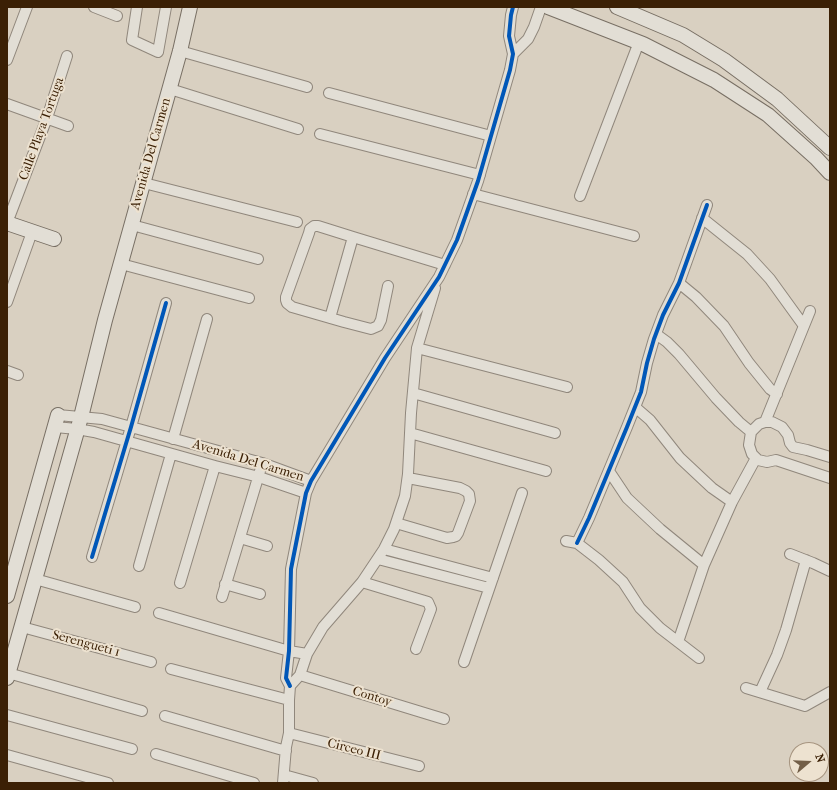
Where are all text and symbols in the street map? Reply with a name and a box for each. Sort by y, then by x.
street label: Calle Playa Tortuga [16,75,68,183]
street label: Avenida Del Carmen [128,96,174,212]
street label: Avenida Del Carmen [190,437,306,485]
street label: Serengueti 1 [50,627,122,661]
street label: Contoy [350,684,394,710]
street label: Circeo III [326,736,382,764]
north arrow [789,742,829,782]
text: N [812,752,827,764]

